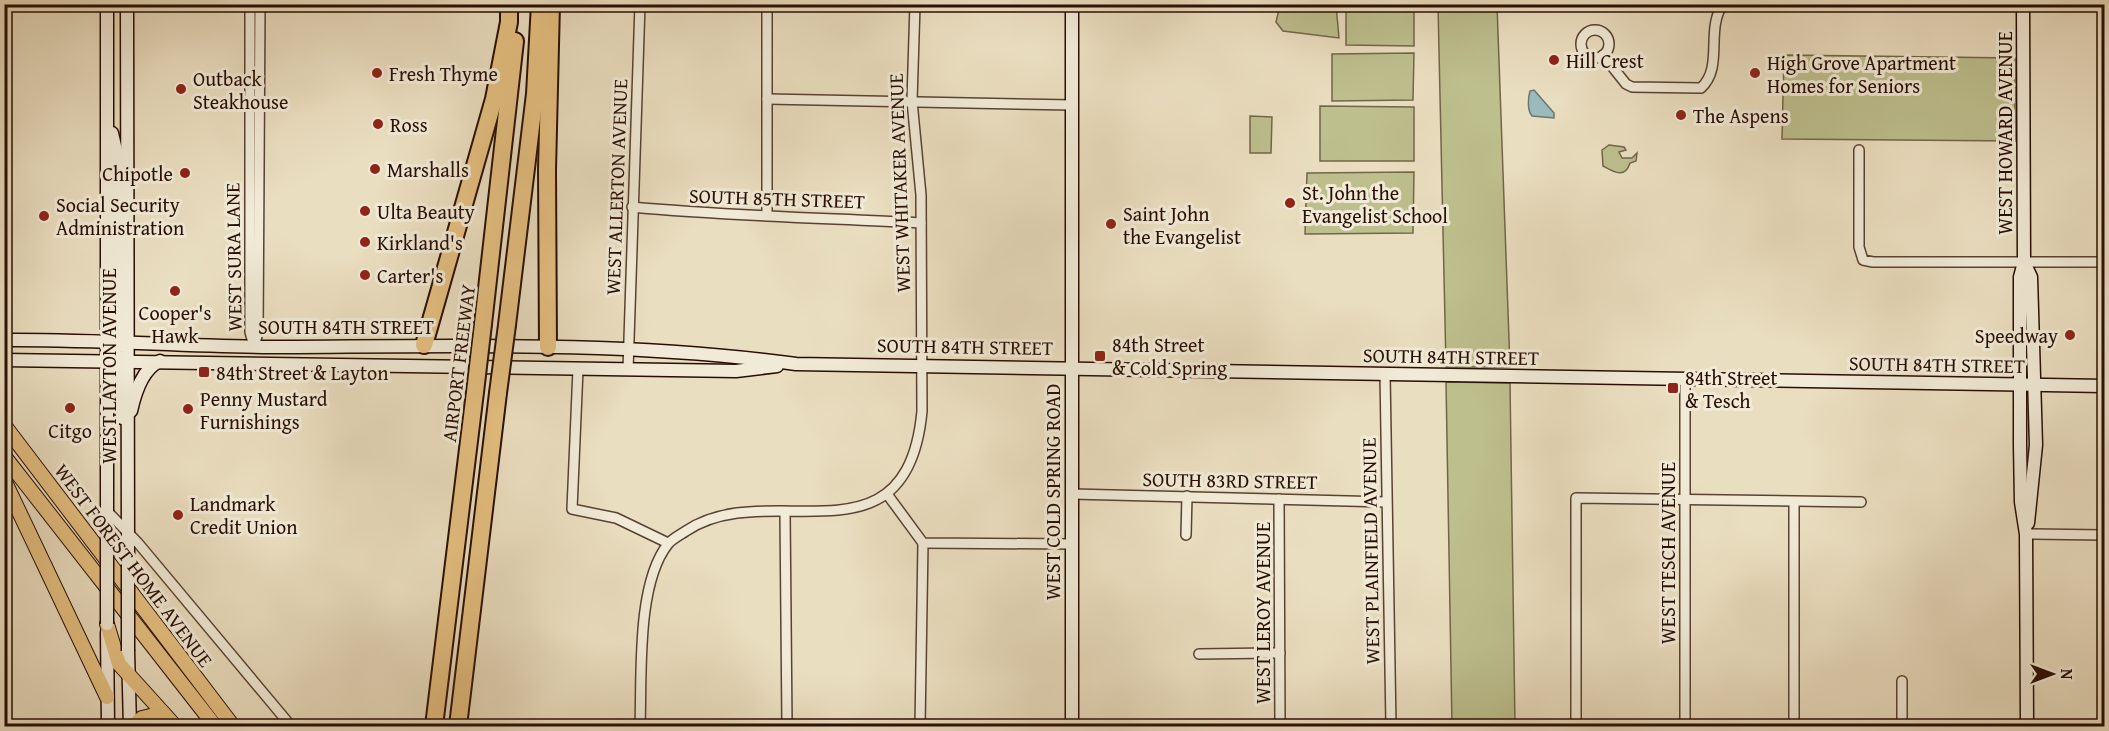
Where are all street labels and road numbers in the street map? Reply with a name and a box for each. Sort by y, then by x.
street label: WEST HOWARD AVENUE [1990,31,2019,235]
street label: WEST WHITAKER AVENUE [881,73,917,293]
street label: WEST ALLERTON AVENUE [598,78,634,296]
street label: SOUTH 85TH STREET [689,180,865,216]
street label: WEST SURA LANE [217,182,249,332]
street label: WEST LAYTON AVENUE [94,268,123,464]
street label: AIRPORT FREEWAY [434,282,482,444]
street label: SOUTH 84TH STREET [258,312,434,341]
street label: SOUTH 84TH STREET [877,330,1053,362]
street label: SOUTH 84TH STREET [1363,340,1539,372]
street label: SOUTH 84TH STREET [1849,348,2025,380]
street label: WEST COLD SPRING ROAD [1038,384,1067,600]
street label: WEST PLAINFIELD AVENUE [1354,437,1386,665]
street label: WEST FOREST HOME AVENUE [48,457,220,673]
street label: WEST TESCH AVENUE [1653,462,1682,644]
street label: SOUTH 83RD STREET [1142,464,1318,496]
street label: WEST LEROY AVENUE [1248,522,1277,704]

